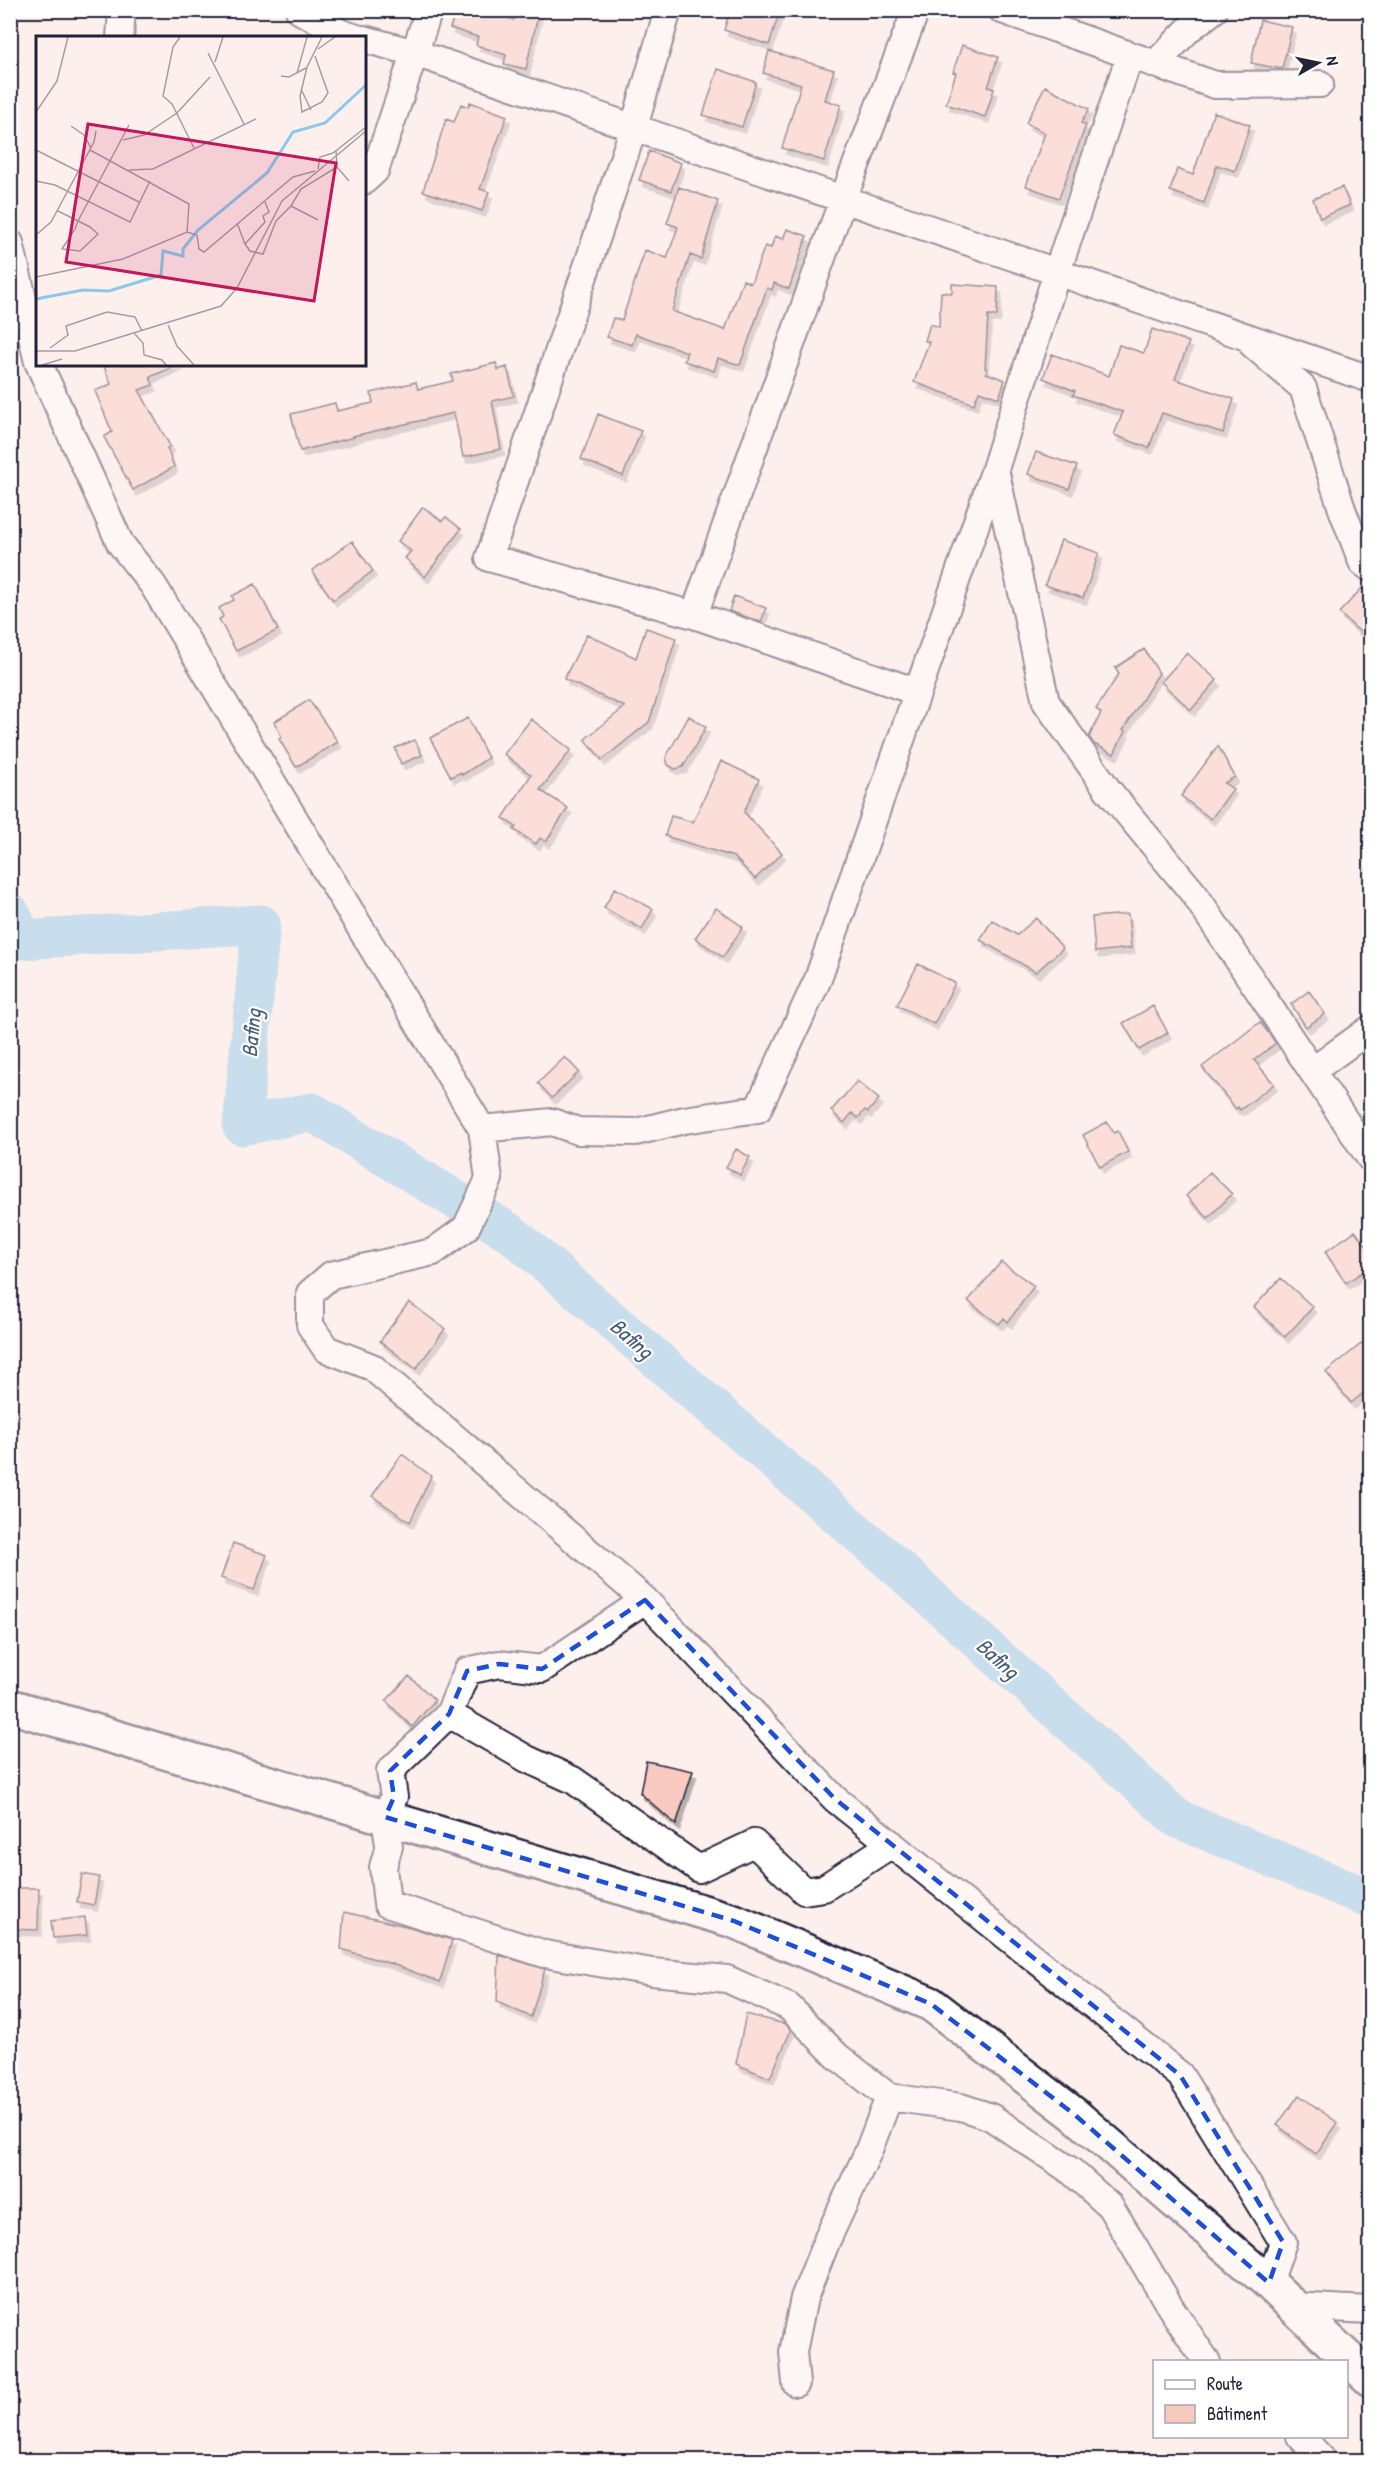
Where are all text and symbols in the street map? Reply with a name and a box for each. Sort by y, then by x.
north arrow [1288,33,1348,93]
inset map [36,36,366,366]
text: N [1321,55,1344,67]
water label: Bafing [234,1006,268,1058]
water label: Bafing [604,1311,661,1366]
water label: Bafing [970,1631,1027,1686]
legend [1153,2360,1348,2438]
text: Route [1207,2371,1243,2396]
text: Bâtiment [1207,2401,1268,2426]

